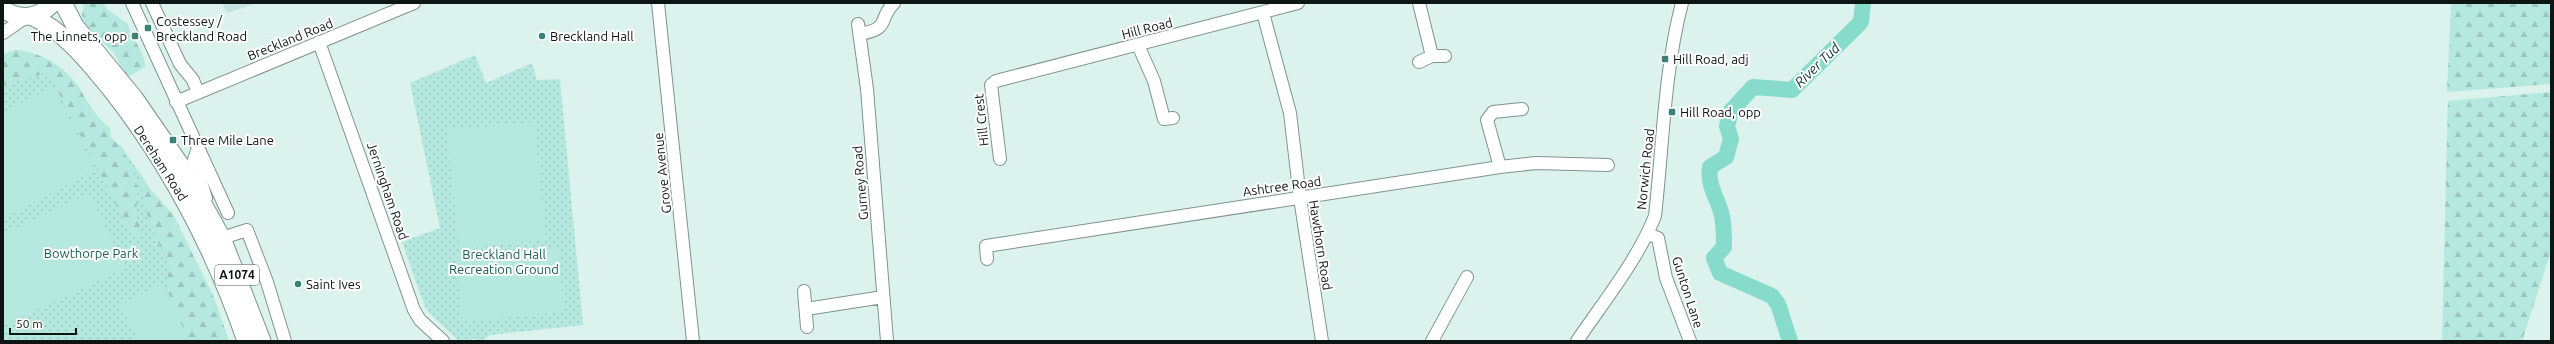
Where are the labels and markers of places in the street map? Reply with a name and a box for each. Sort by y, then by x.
place label: Costessey / Breckland Road [156,14,247,43]
marker: Costessey / Breckland Road [143,23,153,33]
place label: The Linnets, opp [31,29,127,44]
place label: Breckland Hall [550,29,634,43]
marker: The Linnets, opp [130,31,140,41]
marker: Breckland Hall [537,31,547,41]
place label: Hill Road, adj [1673,52,1749,67]
marker: Hill Road, adj [1660,54,1670,64]
place label: Hill Road, opp [1680,105,1761,120]
marker: Hill Road, opp [1667,107,1677,117]
place label: Three Mile Lane [181,133,274,147]
marker: Three Mile Lane [168,135,178,145]
place label: Saint Ives [306,277,361,291]
marker: Saint Ives [293,279,303,289]

